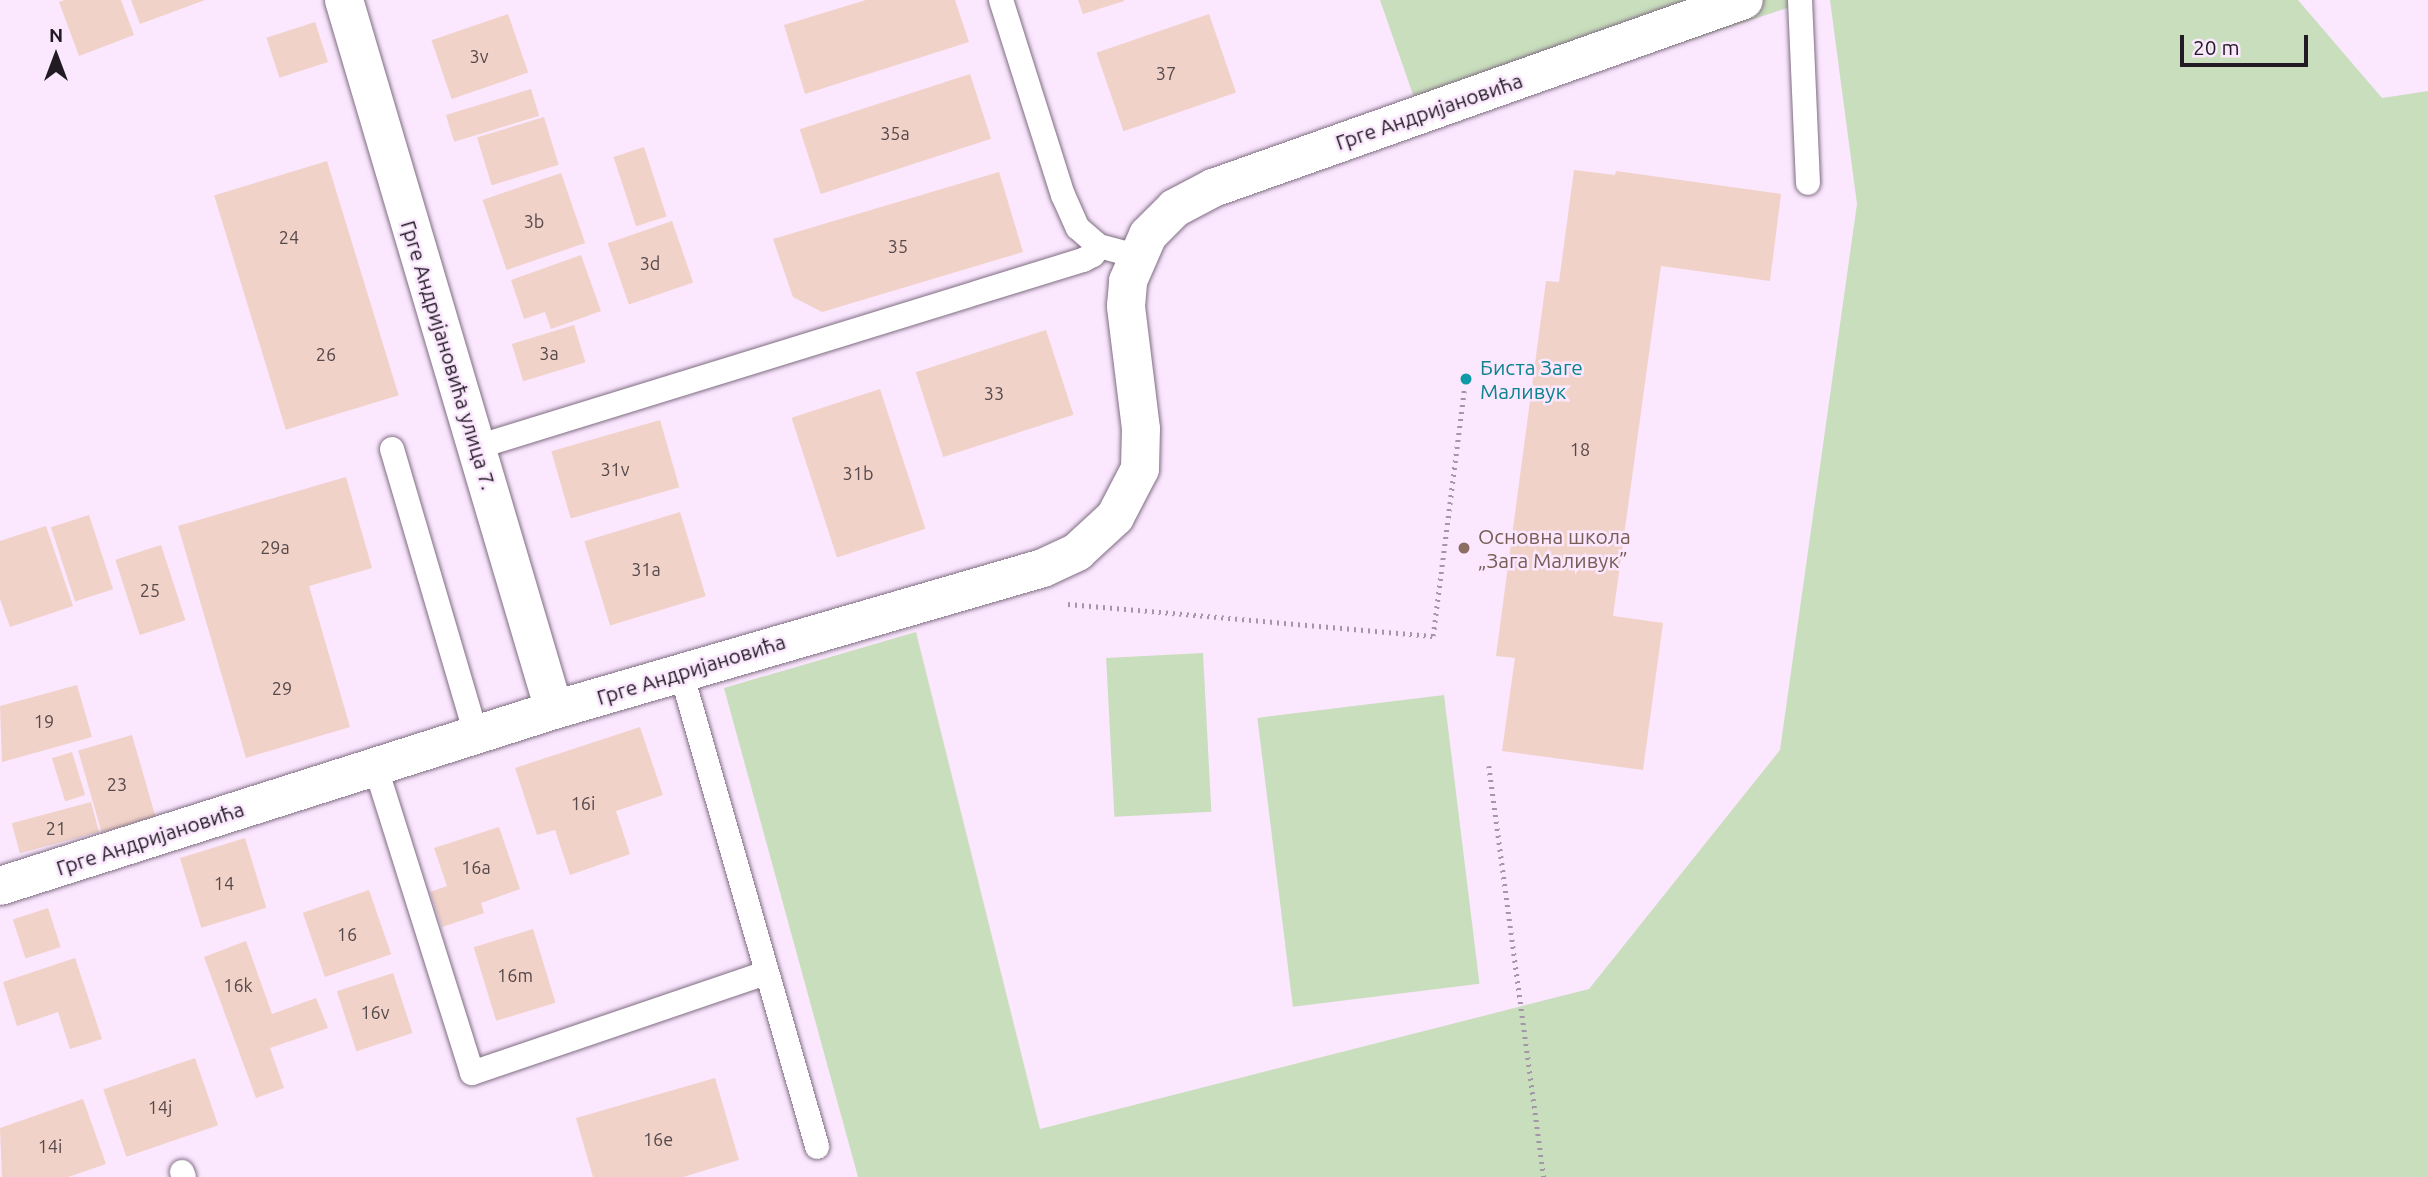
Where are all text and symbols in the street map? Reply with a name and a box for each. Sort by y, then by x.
north arrow [21,21,91,91]
scale bar [2183,21,2311,65]
text: N [49,24,63,46]
text: 20 m [2193,35,2240,59]
house number: 3v [470,45,488,67]
house number: 37 [1156,62,1176,84]
street label: Грге Андријановића [1332,67,1526,155]
house number: 35a [880,122,910,144]
house number: 3b [524,210,544,232]
street label: Грге Андријановића улица 7. [396,217,502,493]
house number: 24 [279,226,299,248]
house number: 35 [888,235,908,257]
house number: 3d [640,252,660,274]
house number: 3a [539,342,559,364]
house number: 26 [316,343,336,365]
place label: Биста Заге Маливук [1480,354,1583,404]
marker: Биста Заге Маливук [1458,371,1474,387]
house number: 33 [984,382,1004,404]
house number: 18 [1570,438,1590,460]
house number: 31v [600,458,630,480]
house number: 31b [843,462,873,484]
place label: Основна школа „Зага Маливук” [1478,523,1631,573]
house number: 29a [260,536,290,558]
marker: Основна школа „Зага Маливук” [1456,540,1472,556]
house number: 31a [631,558,661,580]
house number: 25 [140,579,160,601]
street label: Грге Андријановића [594,628,788,710]
house number: 29 [272,677,292,699]
house number: 19 [34,710,54,732]
house number: 23 [107,773,127,795]
house number: 16i [571,792,595,814]
street label: Грге Андријановића [53,796,247,880]
house number: 21 [46,817,66,839]
house number: 16a [461,856,491,878]
house number: 14 [214,872,234,894]
house number: 16 [337,923,357,945]
house number: 16m [497,964,533,986]
house number: 16k [223,974,253,996]
house number: 16v [360,1001,390,1023]
house number: 14j [148,1096,172,1118]
house number: 16e [643,1128,673,1150]
house number: 14i [38,1135,62,1157]

